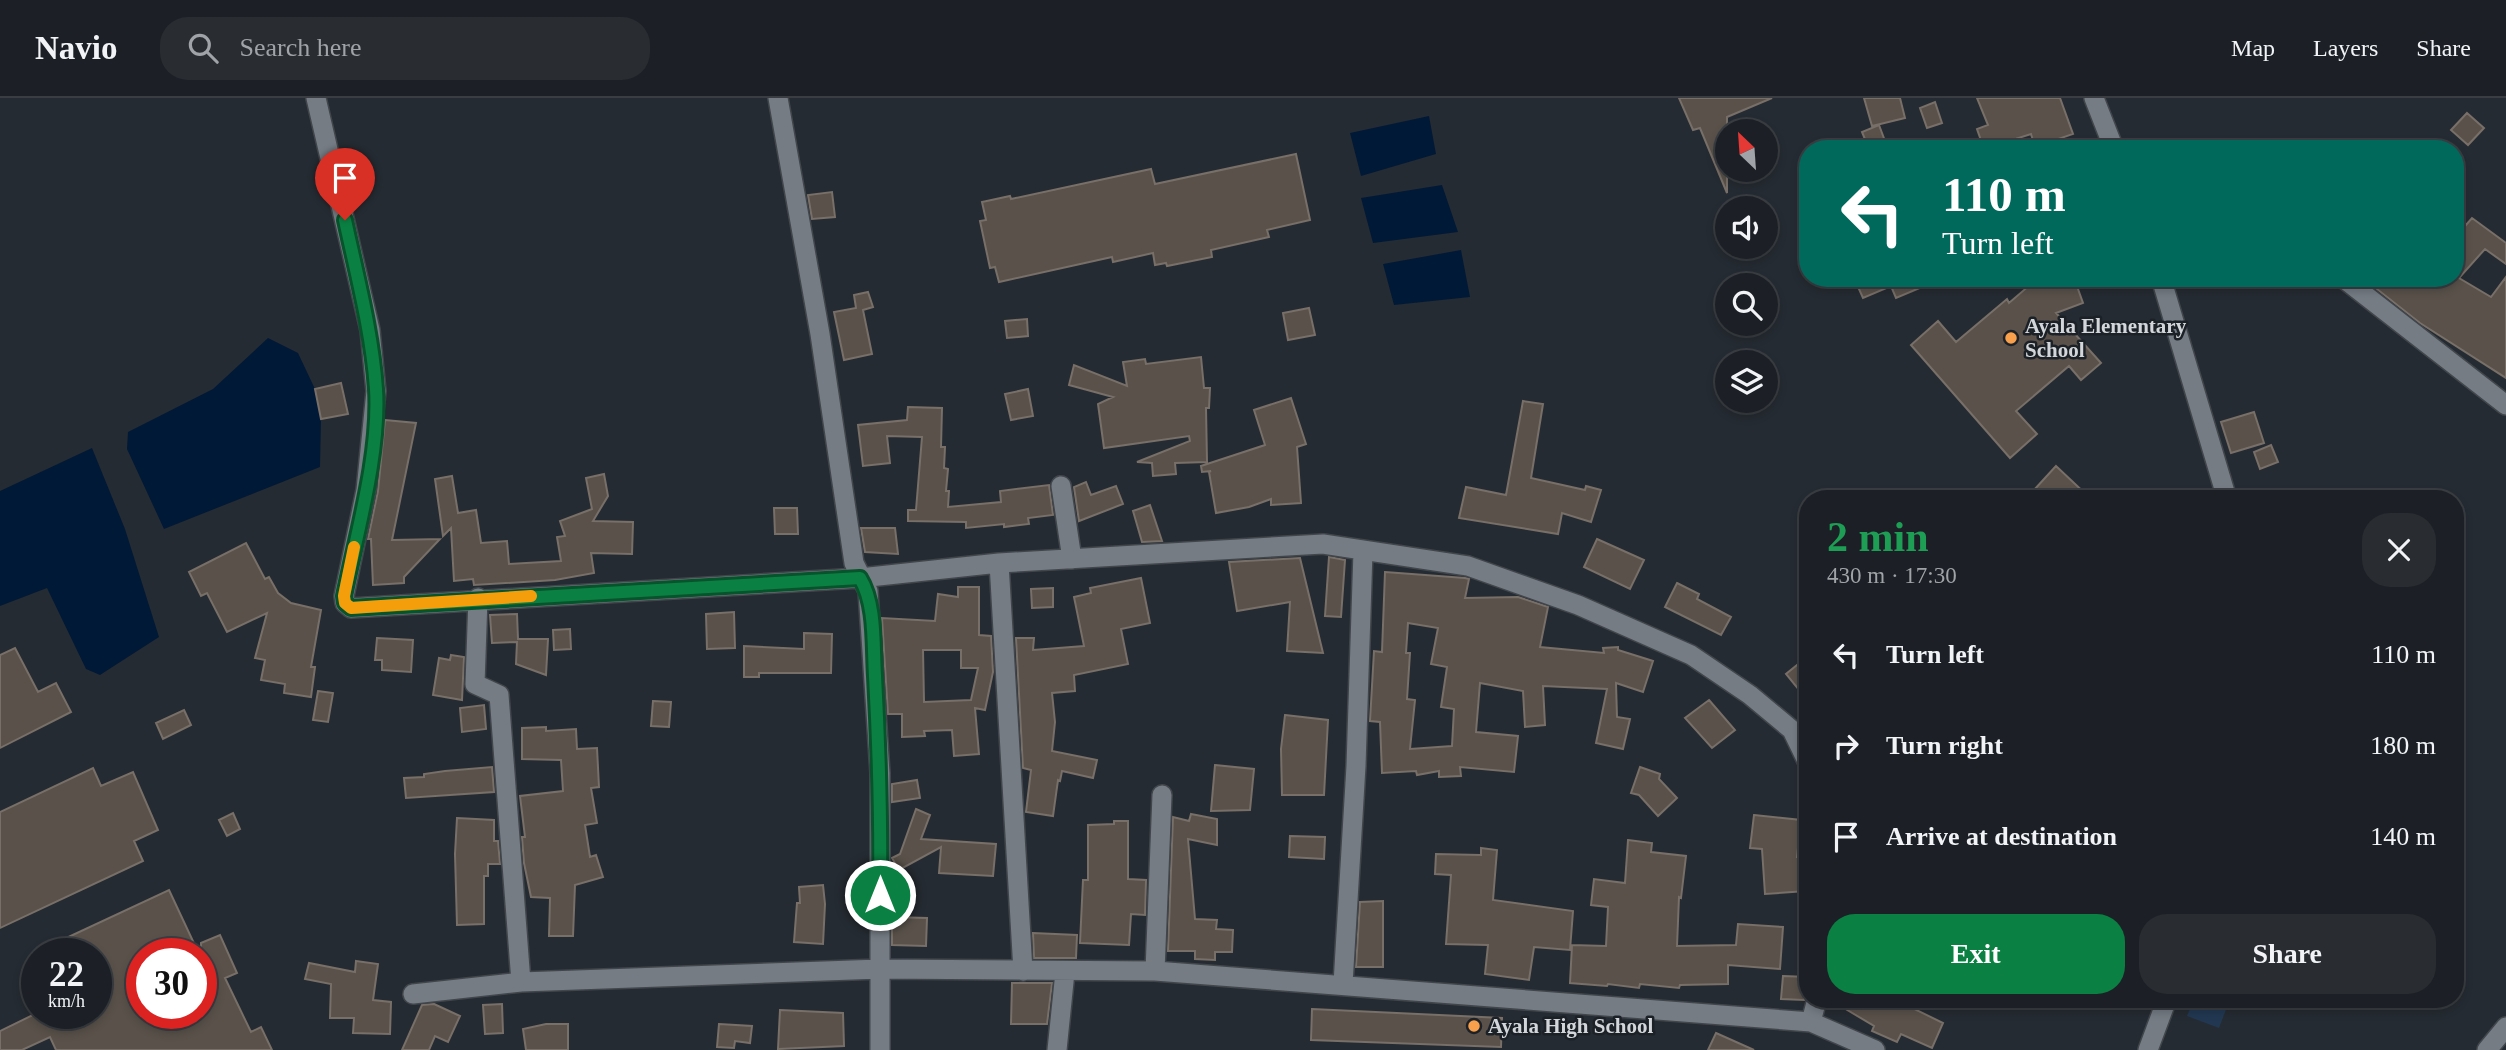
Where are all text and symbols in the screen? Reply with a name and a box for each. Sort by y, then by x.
search box [160,17,650,80]
icon: search [184,29,222,67]
text: Navio [35,30,118,66]
text: Search here [240,33,361,62]
text: Map [2231,35,2275,61]
text: Layers [2313,35,2378,61]
text: Share [2416,35,2471,61]
north arrow [1715,119,1778,182]
map controls [1715,119,1778,413]
pin [315,148,375,220]
icon: arrive [326,159,364,197]
text: 110 m [1942,167,2066,222]
icon: left [1827,168,1918,259]
button: sound [1715,196,1778,259]
text: Turn left [1942,225,2054,261]
button: search [1715,273,1778,336]
place label: Ayala Elementary School [2025,314,2187,362]
marker: Ayala Elementary School [2003,330,2019,346]
button: layers [1715,350,1778,413]
button: close [2362,513,2436,587]
text: 2 min [1827,514,1929,560]
text: 430 m · 17:30 [1827,563,1957,588]
icon: left [1827,636,1865,674]
text: Turn left [1886,640,1984,669]
text: 110 m [2371,640,2436,669]
icon: right [1827,727,1865,765]
text: Turn right [1886,731,2003,760]
text: 180 m [2370,731,2436,760]
icon: arrive [1827,818,1865,856]
text: Arrive at destination [1886,822,2117,851]
text: 140 m [2370,822,2436,851]
position arrow [843,858,917,932]
button: Exit [1827,914,2125,994]
button: Share [2139,914,2436,994]
speed limit sign: 30 [126,938,217,1029]
text: 22 [49,955,84,994]
text: km/h [48,991,85,1011]
place label: Ayala High School [1488,1014,1653,1038]
marker: Ayala High School [1466,1018,1482,1034]

